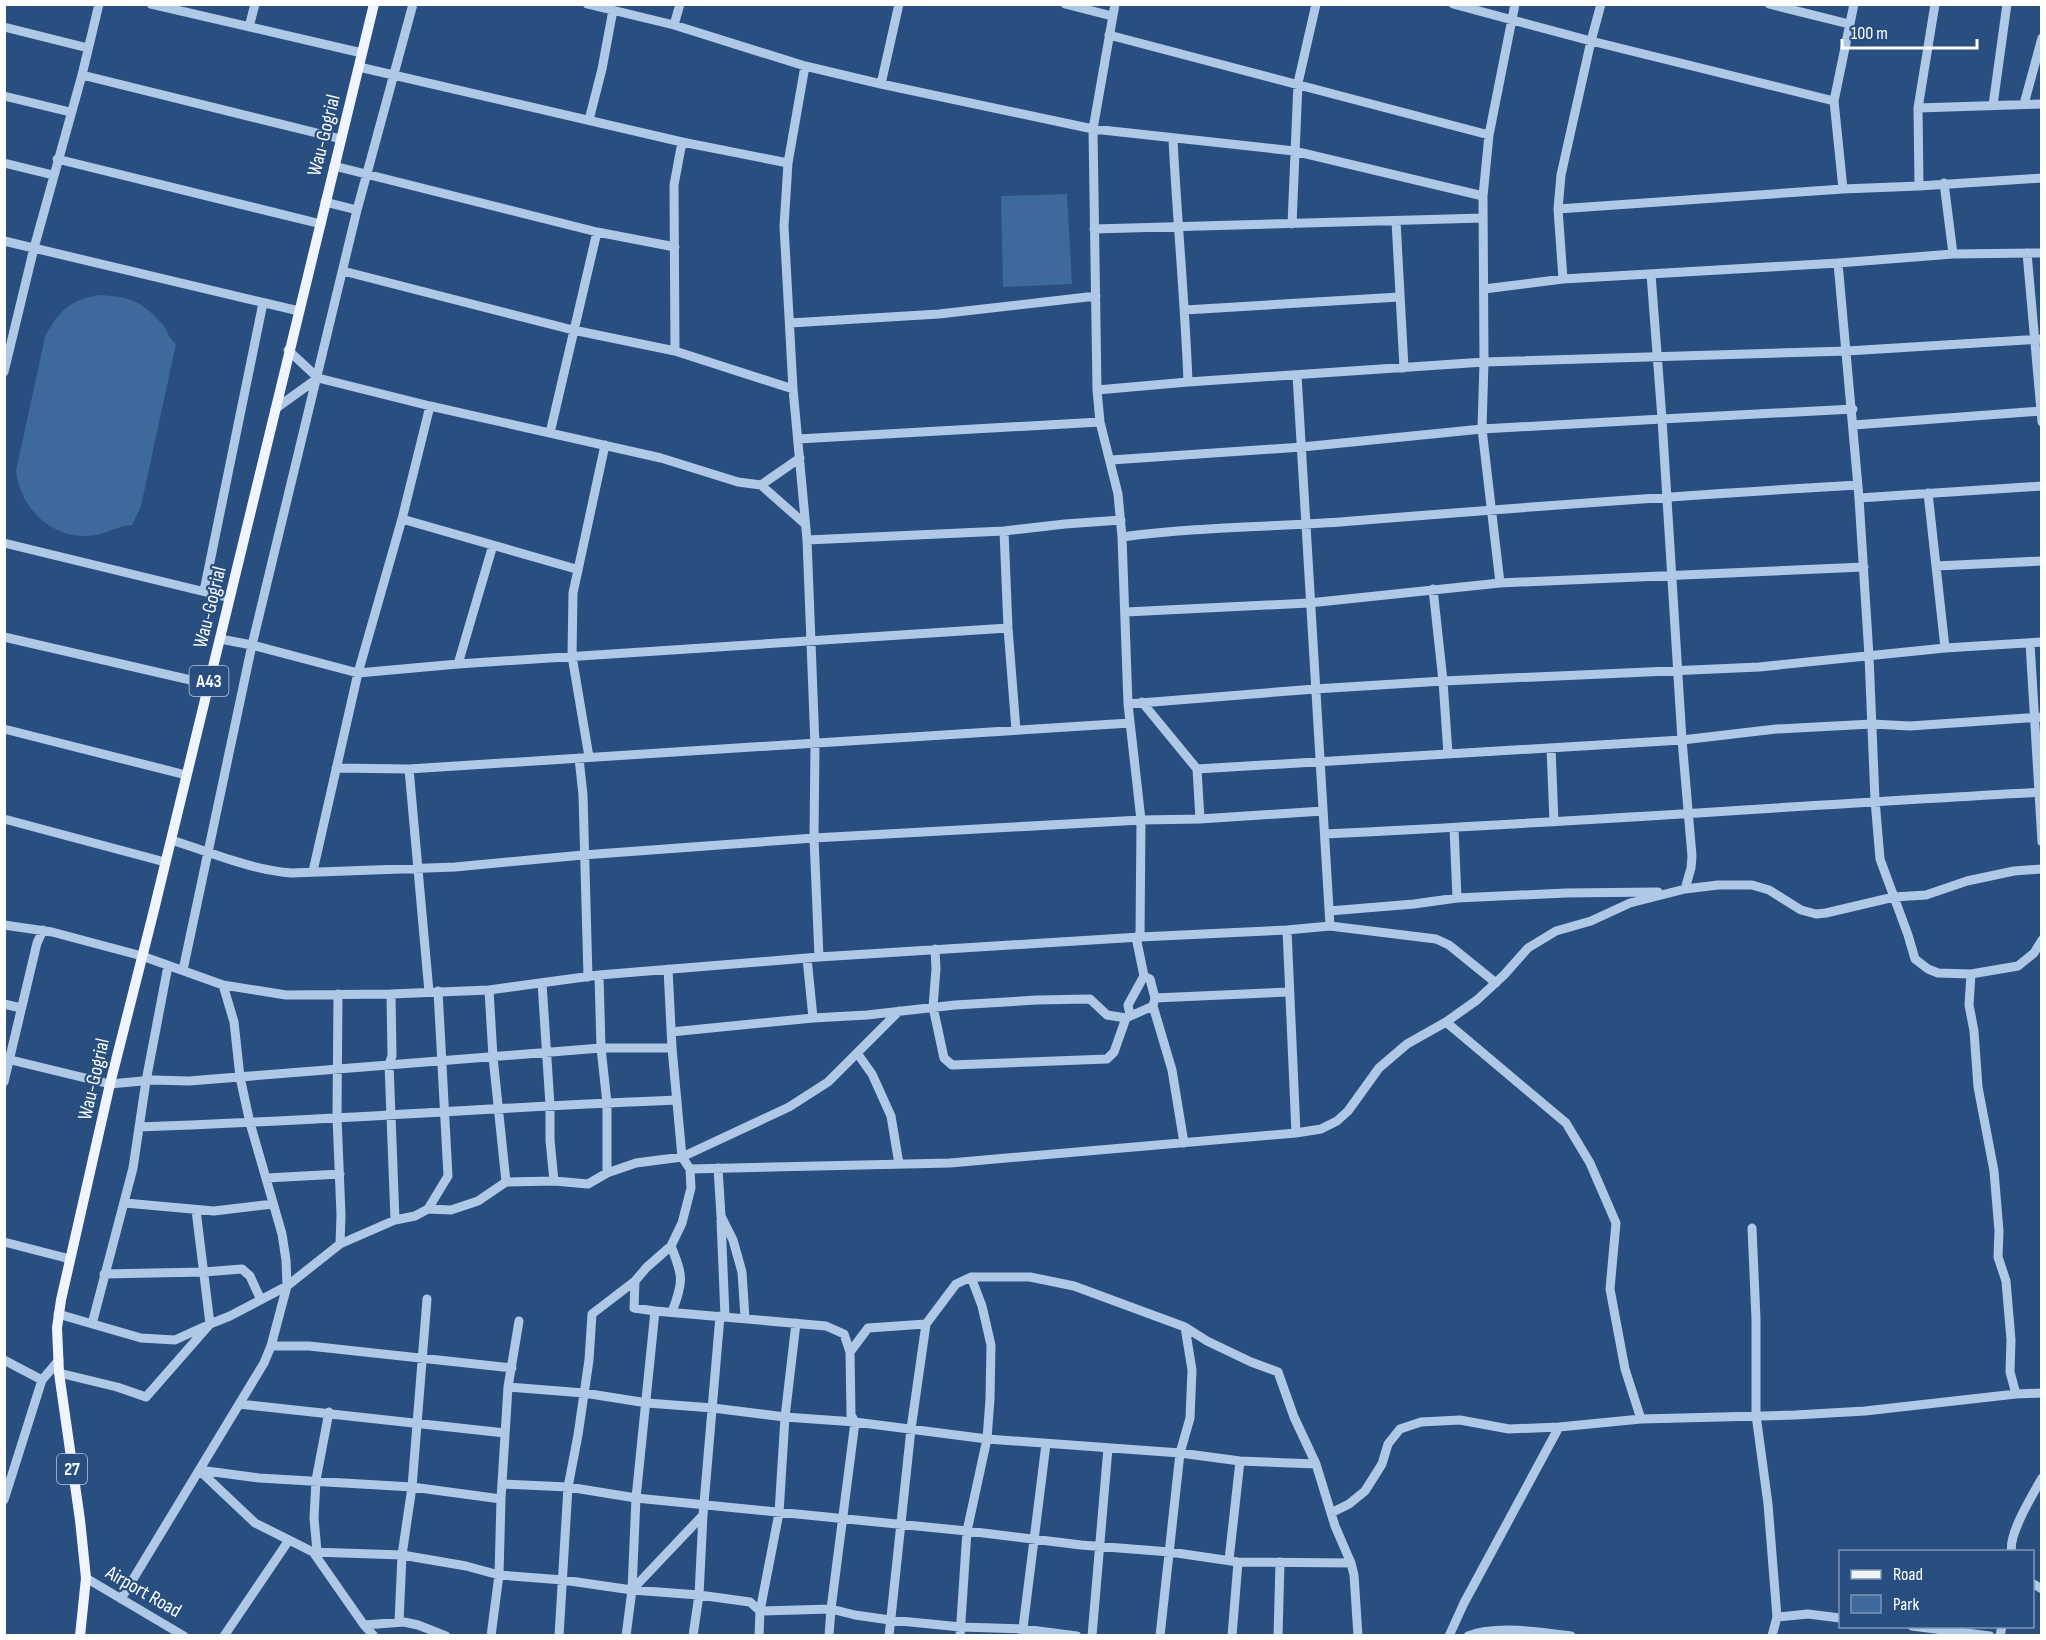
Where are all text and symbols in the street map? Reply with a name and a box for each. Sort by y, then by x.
scale bar [1842,12,1977,50]
text: 100 m [1851,23,1888,44]
street label: Wau-Gogrial [302,92,346,178]
street label: Wau-Gogrial [188,564,232,650]
road number: A43 [190,666,228,696]
street label: Wau-Gogrial [73,1036,115,1122]
road number: 27 [57,1454,87,1484]
legend [1839,1550,2034,1628]
street label: Airport Road [101,1560,186,1623]
text: Road [1893,1564,1923,1585]
text: Park [1893,1594,1919,1615]

